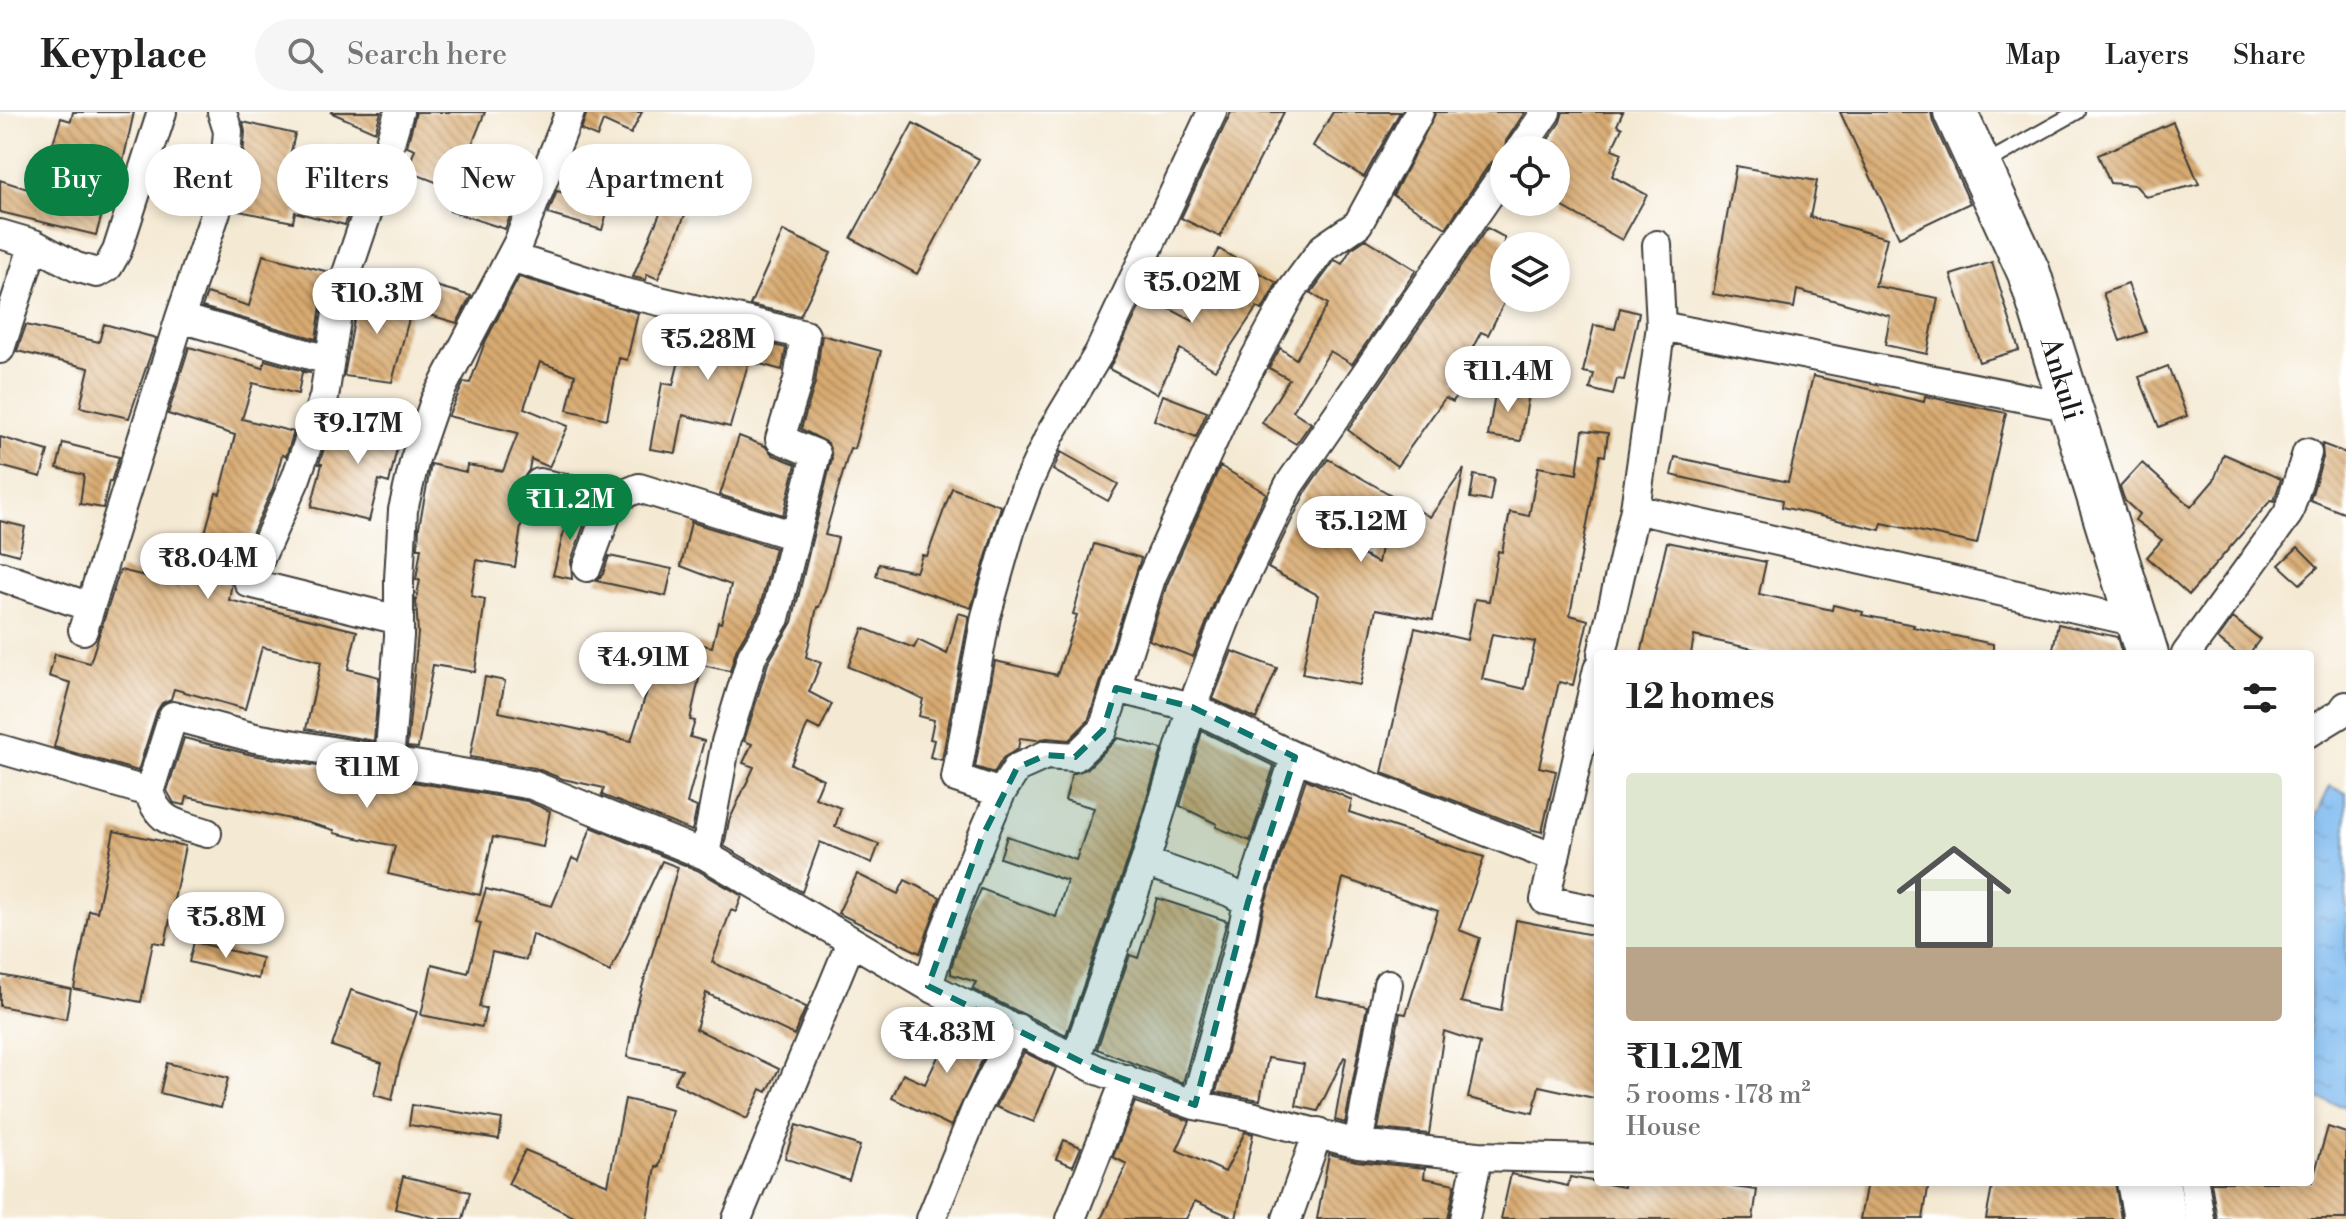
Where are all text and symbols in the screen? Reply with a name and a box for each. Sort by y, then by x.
search box [255,19,815,91]
text: Keyplace [40,32,207,79]
icon: search [283,33,327,77]
text: Search here [347,36,507,74]
text: Map [2006,38,2061,73]
text: Layers [2105,38,2189,73]
text: Share [2233,38,2306,73]
map controls [1490,136,1570,312]
button: locate [1490,136,1570,216]
chip: Buy [24,144,129,216]
chip: Rent [145,144,261,216]
chip: Filters [277,144,417,216]
chip: New [433,144,543,216]
chip: Apartment [559,144,752,216]
button: layers [1490,232,1570,312]
pin: ₹5.02M [1127,257,1257,325]
text: ₹5.02M [1143,267,1241,299]
pin: ₹10.3M [312,268,442,336]
text: ₹10.3M [330,278,424,310]
pin: ₹5.28M [643,314,773,382]
text: ₹5.28M [660,324,756,356]
street label: Ankuli [2032,332,2090,425]
pin: ₹11.4M [1443,346,1573,414]
text: ₹11.4M [1463,356,1553,388]
pin: ₹9.17M [293,398,423,466]
text: ₹9.17M [313,408,403,440]
pin: ₹11.2M [505,474,635,542]
text: ₹11.2M [525,484,615,516]
pin: ₹5.12M [1296,496,1426,564]
text: ₹5.12M [1315,506,1407,538]
pin: ₹8.04M [143,533,273,601]
text: ₹8.04M [158,543,258,575]
pin: ₹4.91M [578,632,708,700]
text: ₹4.91M [597,642,689,674]
icon: filters [2238,676,2282,720]
text: 12 homes [1626,677,1775,719]
pin: ₹11M [320,742,414,810]
text: ₹11M [334,752,400,784]
icon: home [1882,825,2026,969]
pin: ₹5.8M [170,892,282,960]
text: ₹5.8M [186,902,266,934]
pin: ₹4.83M [882,1007,1012,1075]
text: ₹4.83M [899,1017,995,1049]
text: ₹11.2M [1626,1037,1743,1079]
text: 5 rooms · 178 m² [1626,1079,1811,1111]
text: House [1626,1111,1701,1143]

